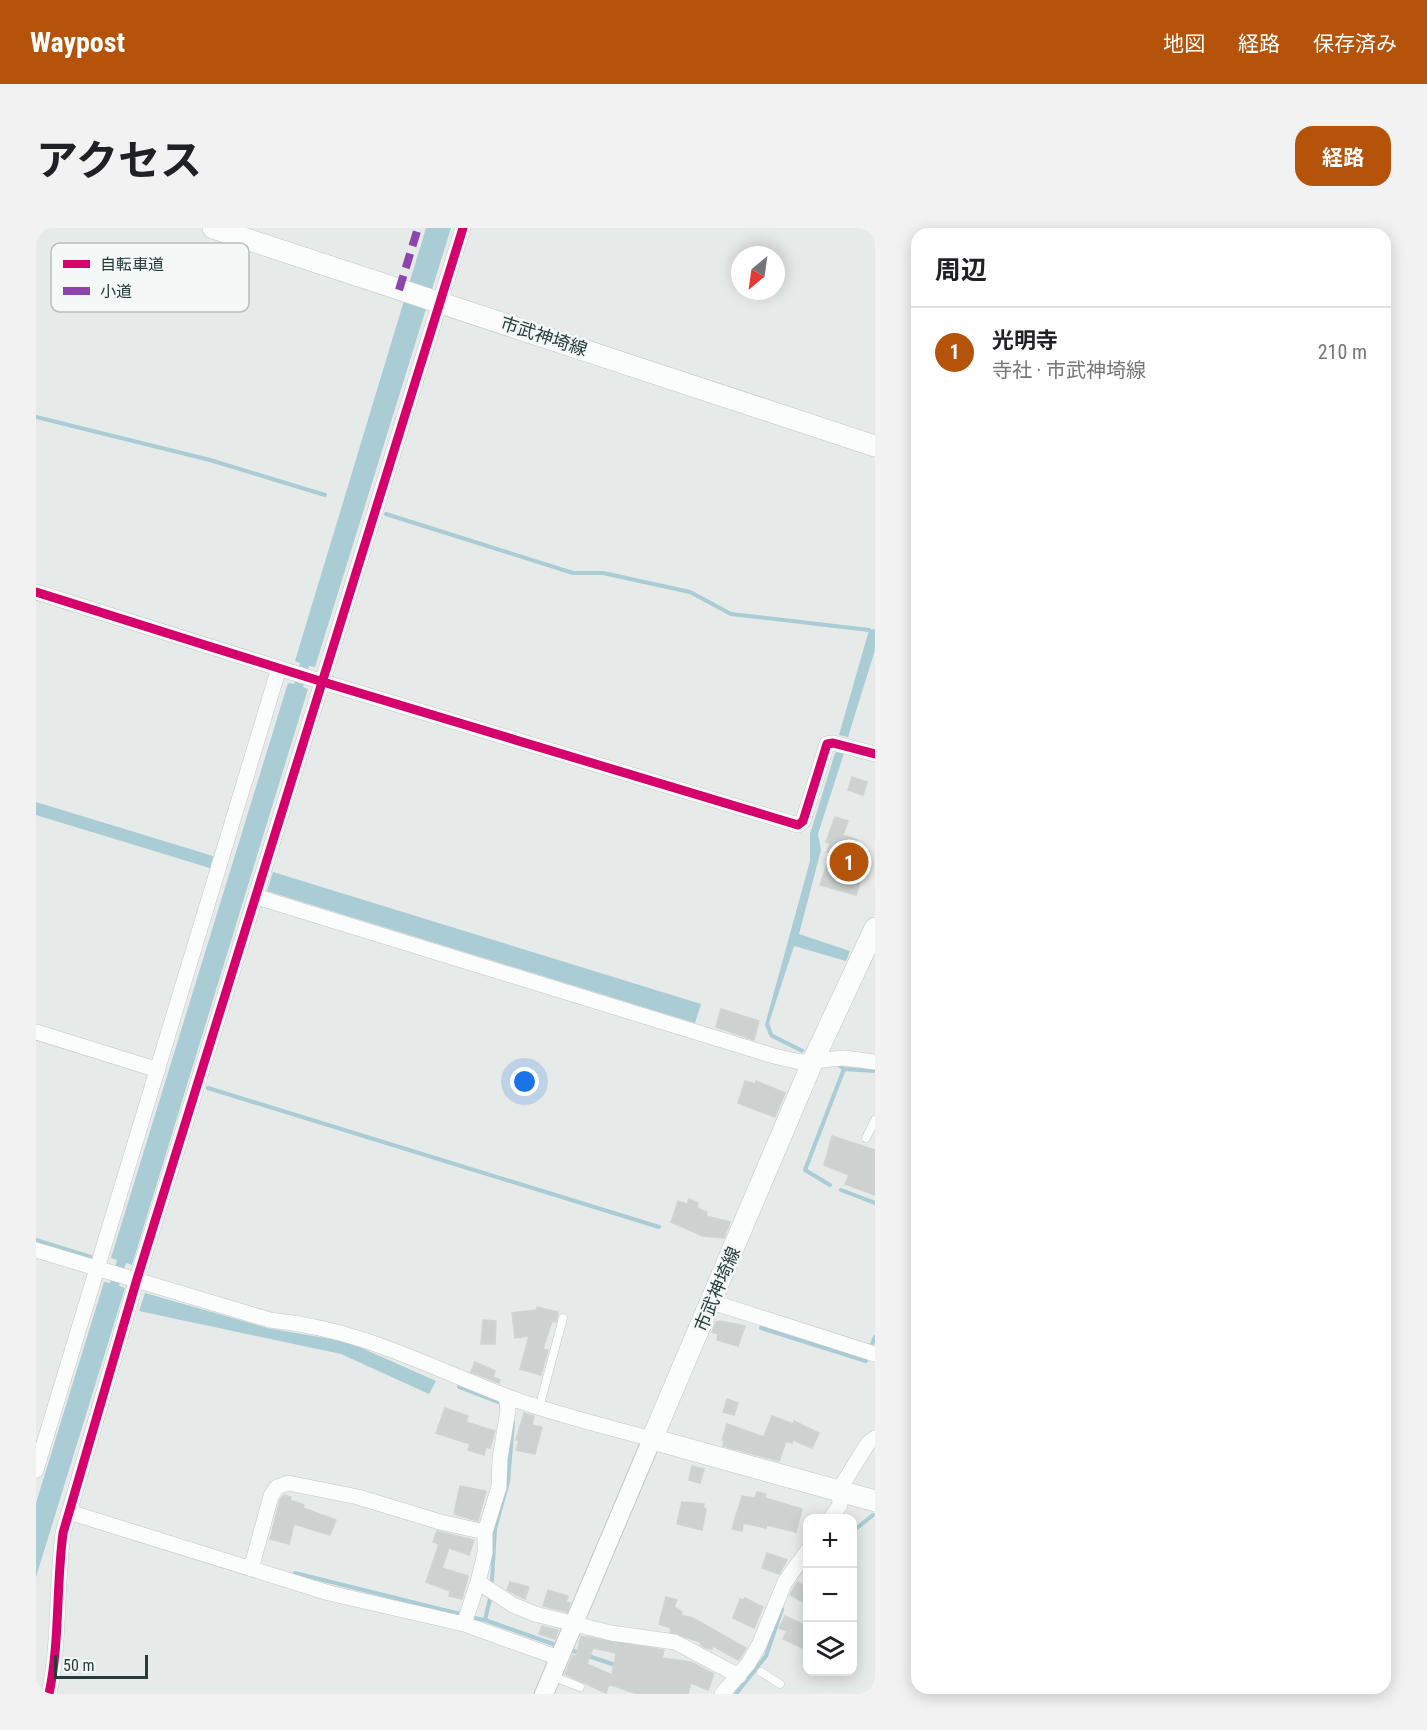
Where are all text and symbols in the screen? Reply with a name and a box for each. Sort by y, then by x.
text: Waypost [30,26,125,59]
text: 地図 [1163,32,1205,56]
text: 経路 [1238,32,1280,56]
text: 保存済み [1313,32,1397,56]
button: 経路 [1295,126,1391,186]
text: アクセス [36,136,202,185]
legend [51,243,249,312]
north arrow [731,246,785,300]
text: 自転車道 [100,255,164,274]
text: 周辺 [935,255,987,285]
text: 小道 [100,282,132,301]
street label: 市武神埼線 [498,312,590,360]
text: 光明寺 [992,328,1058,353]
text: 1 [949,340,960,364]
text: 210 m [1318,340,1367,364]
text: 寺社 · 市武神埼線 [992,358,1146,382]
pin: 1 [830,840,868,884]
your location [510,1067,539,1096]
street label: 市武神埼線 [690,1243,744,1335]
map controls [803,1514,857,1676]
button: + [803,1514,857,1568]
button: − [803,1568,857,1622]
button: layers [803,1622,857,1676]
scale bar [54,1652,148,1680]
text: 50 m [63,1656,95,1675]

